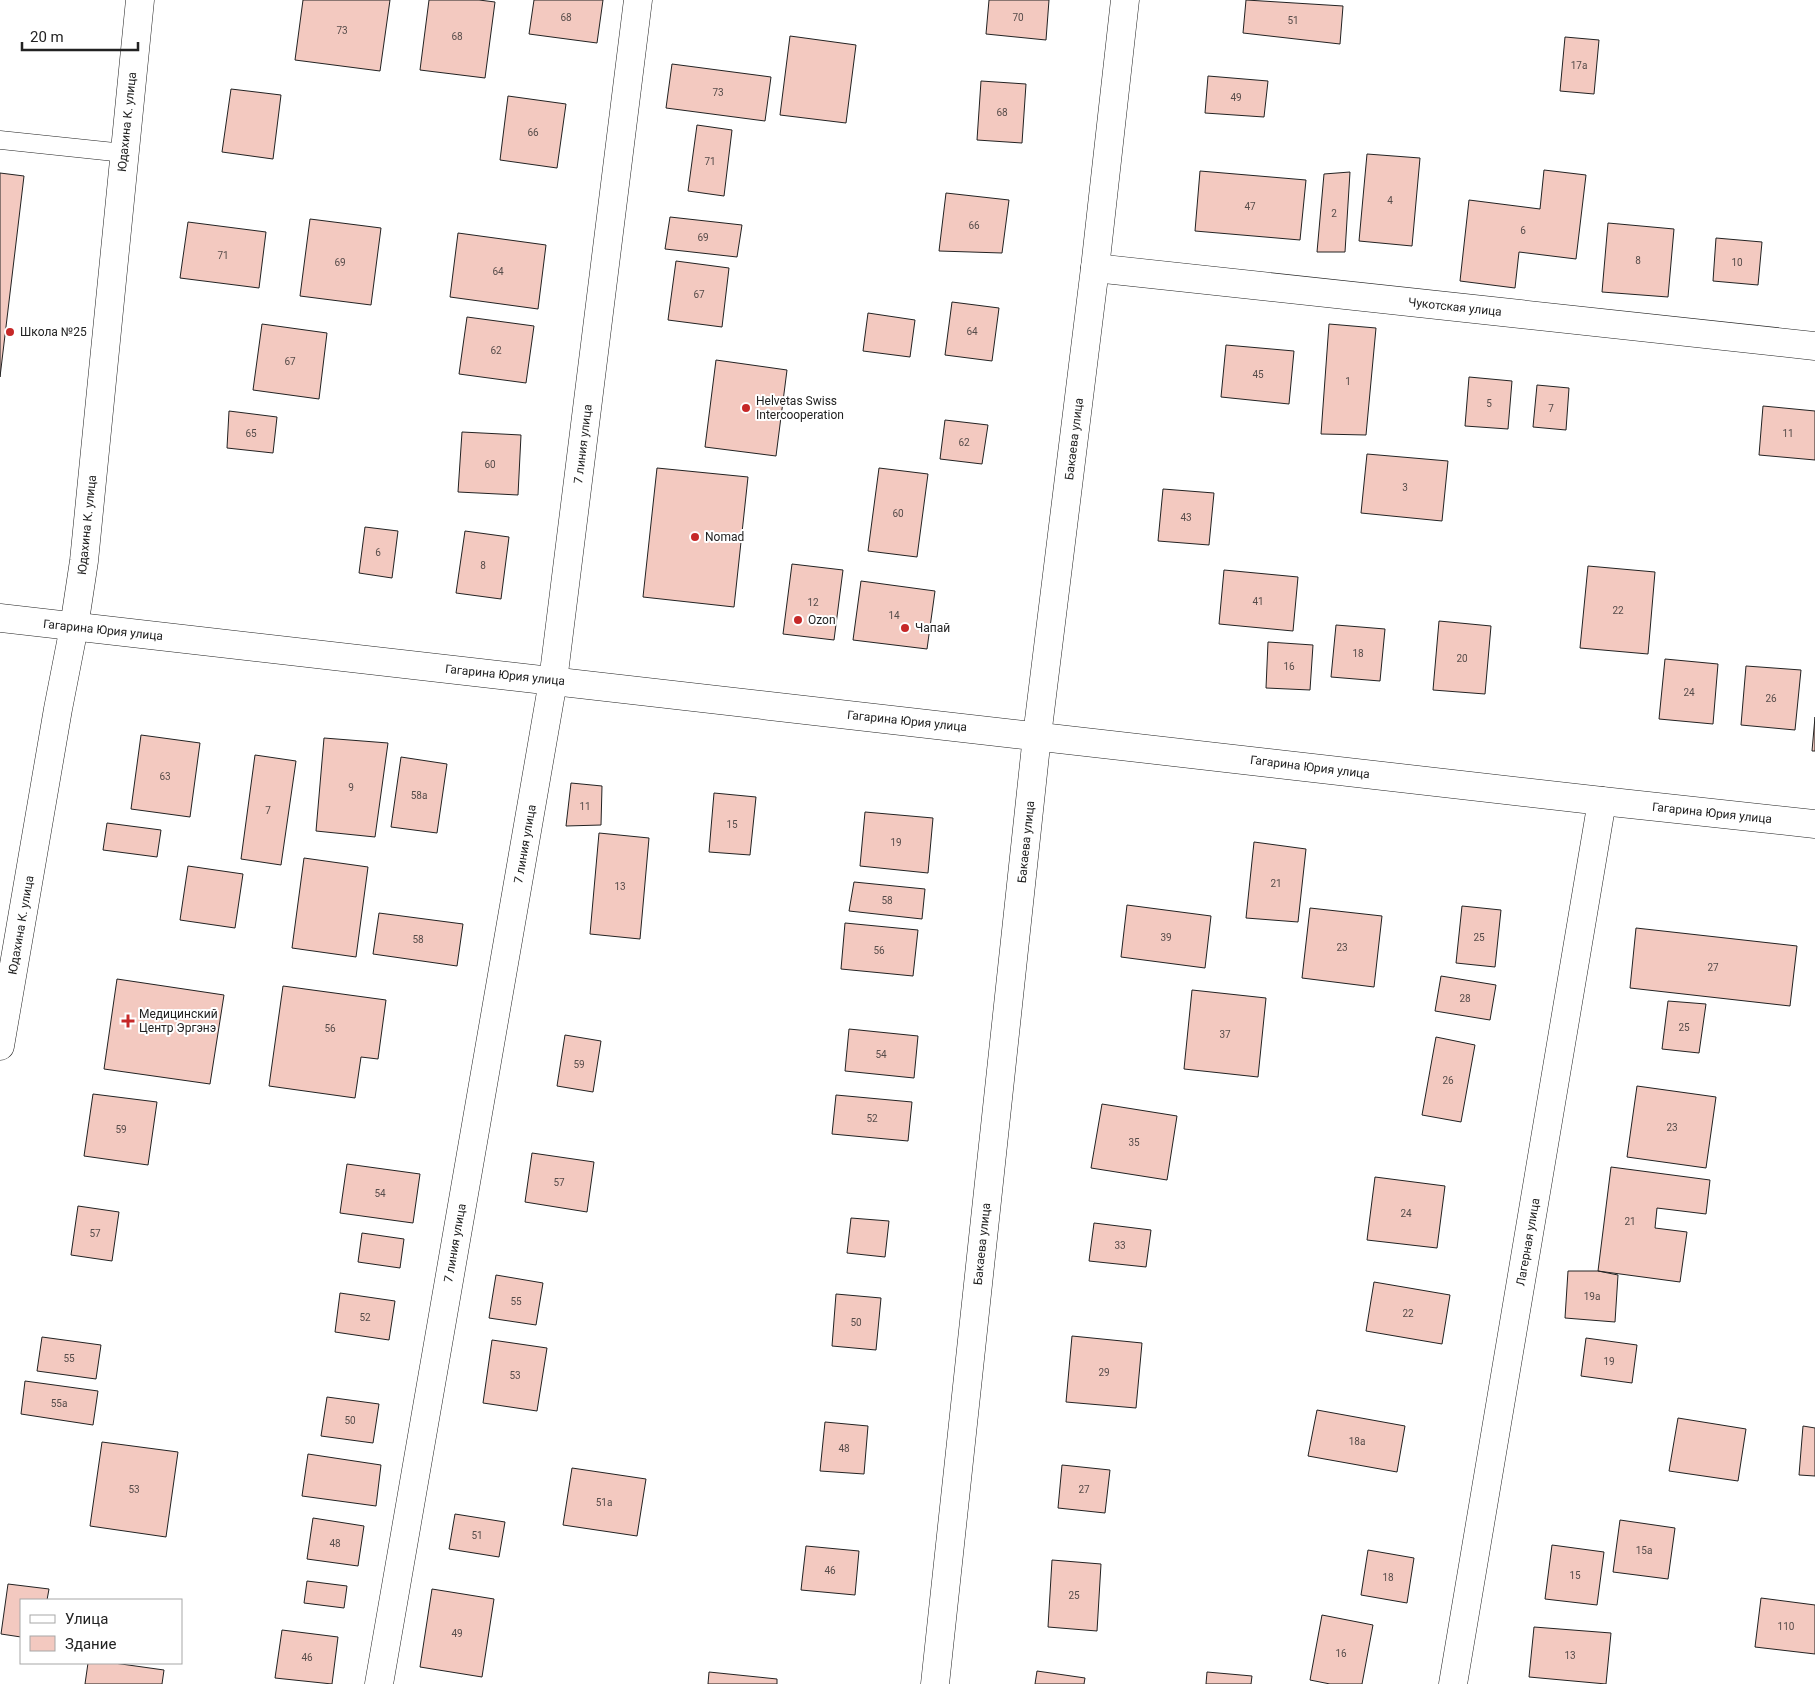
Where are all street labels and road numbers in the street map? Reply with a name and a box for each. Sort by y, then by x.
street label: Юдахина К. улица [115,71,139,173]
street label: Чукотская улица [1407,295,1503,319]
street label: Бакаева улица [1062,397,1086,481]
street label: 7 линия улица [571,403,595,485]
street label: Юдахина К. улица [75,474,99,576]
street label: Гагарина Юрия улица [42,617,164,643]
street label: Гагарина Юрия улица [444,662,566,688]
street label: Гагарина Юрия улица [846,708,968,734]
street label: Гагарина Юрия улица [1249,753,1371,781]
street label: Бакаева улица [1015,800,1037,884]
street label: Гагарина Юрия улица [1651,800,1773,826]
street label: 7 линия улица [511,803,539,885]
street label: Юдахина К. улица [5,874,37,976]
street label: Лагерная улица [1513,1197,1543,1287]
street label: 7 линия улица [441,1202,469,1284]
street label: Бакаева улица [971,1202,993,1286]

